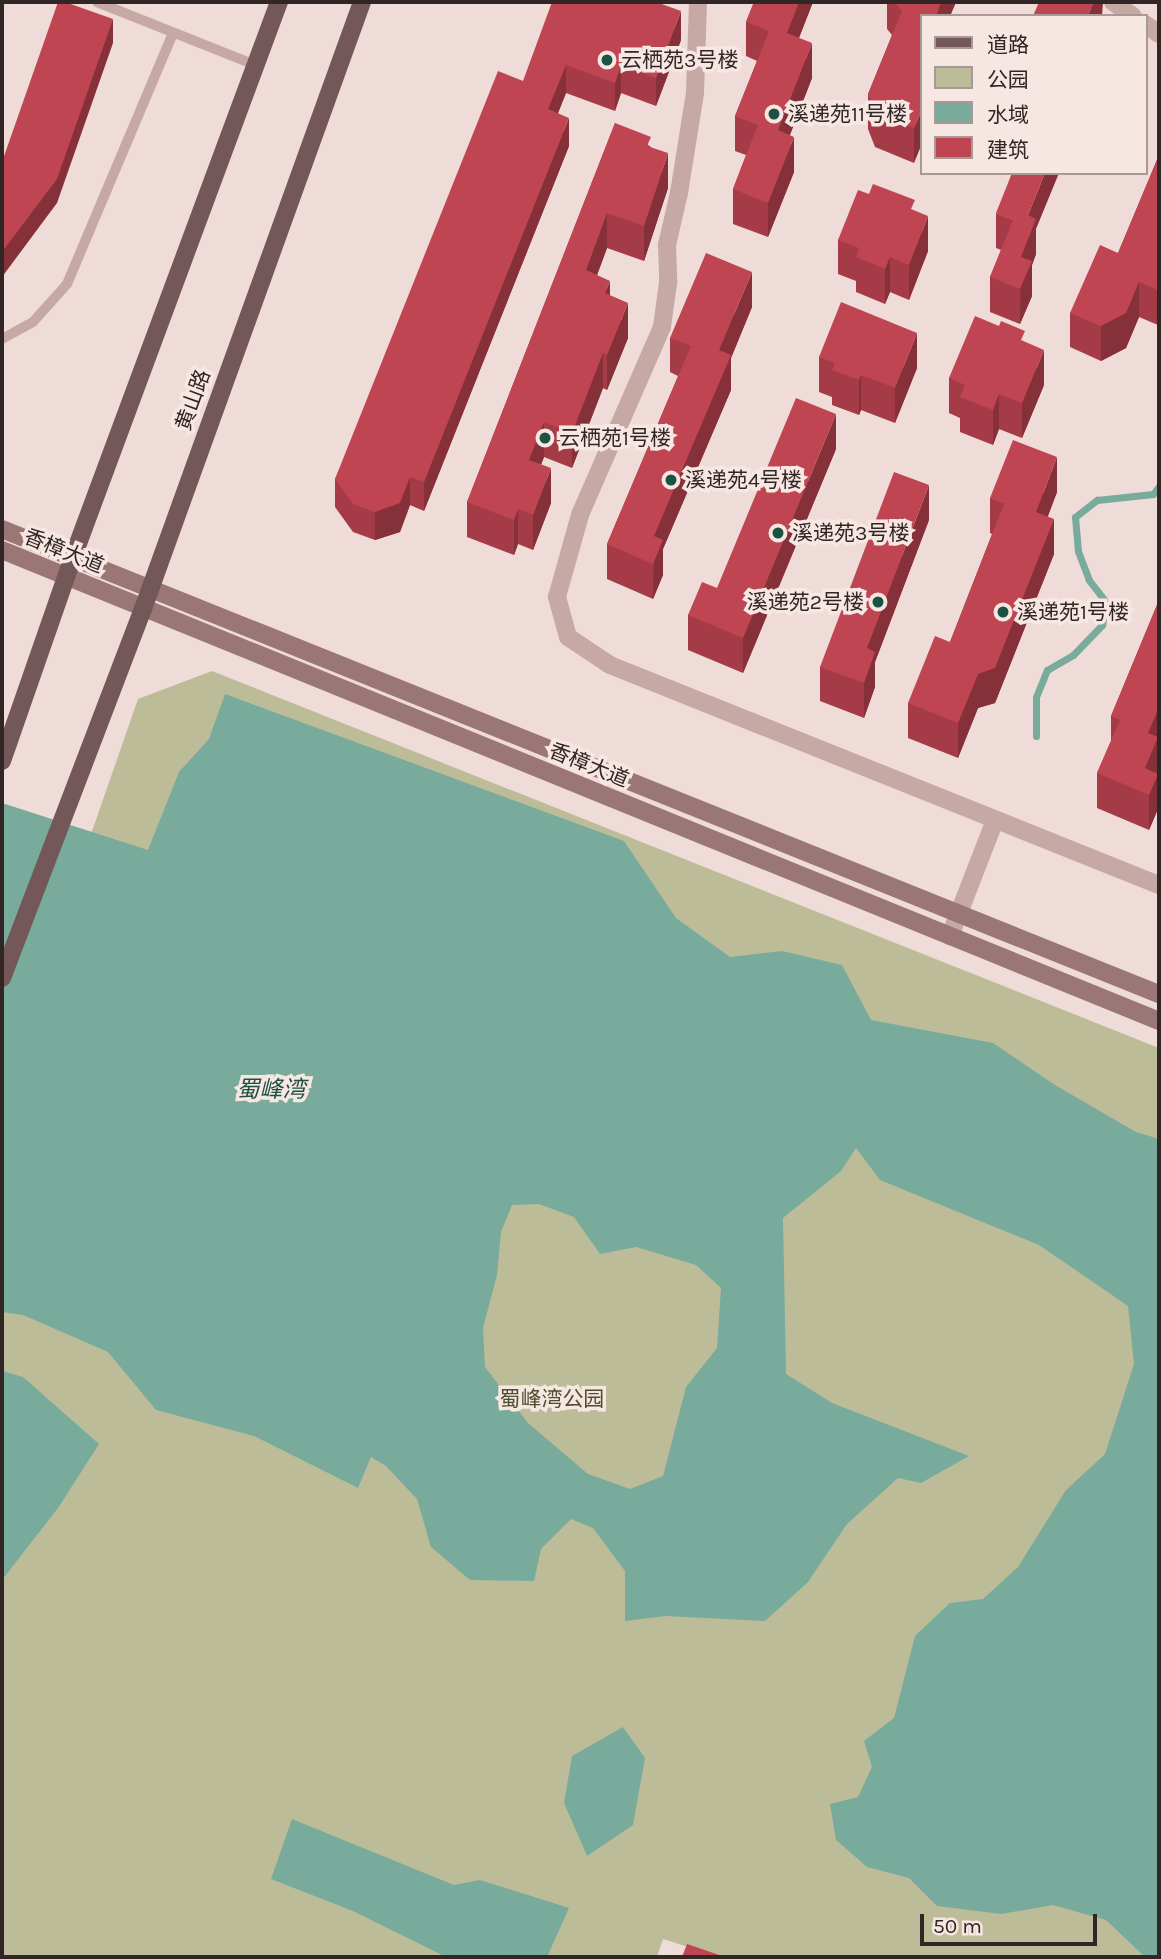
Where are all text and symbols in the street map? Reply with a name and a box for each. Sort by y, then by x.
legend [920,14,1147,175]
text: 道路 [987,33,1029,57]
place label: 云栖苑3号楼 [621,47,738,73]
marker: 云栖苑3号楼 [599,52,615,68]
text: 公园 [987,68,1029,92]
place label: 溪递苑11号楼 [788,101,907,127]
text: 水域 [987,103,1029,127]
marker: 溪递苑11号楼 [766,106,782,122]
text: 建筑 [987,138,1029,162]
street label: 黄山路 [170,366,216,434]
place label: 云栖苑1号楼 [559,425,671,451]
marker: 云栖苑1号楼 [537,430,553,446]
place label: 溪递苑4号楼 [685,467,802,493]
marker: 溪递苑4号楼 [663,472,679,488]
place label: 溪递苑3号楼 [792,520,909,546]
street label: 香樟大道 [20,524,108,578]
marker: 溪递苑3号楼 [770,525,786,541]
place label: 溪递苑2号楼 [747,589,864,615]
marker: 溪递苑2号楼 [870,594,886,610]
place label: 溪递苑1号楼 [1017,599,1129,625]
marker: 溪递苑1号楼 [995,604,1011,620]
street label: 香樟大道 [545,738,633,792]
water label: 蜀峰湾 [237,1076,305,1104]
park label: 蜀峰湾公园 [500,1386,604,1412]
scale bar [923,1899,1100,1943]
text: 50 m [933,1914,982,1938]

